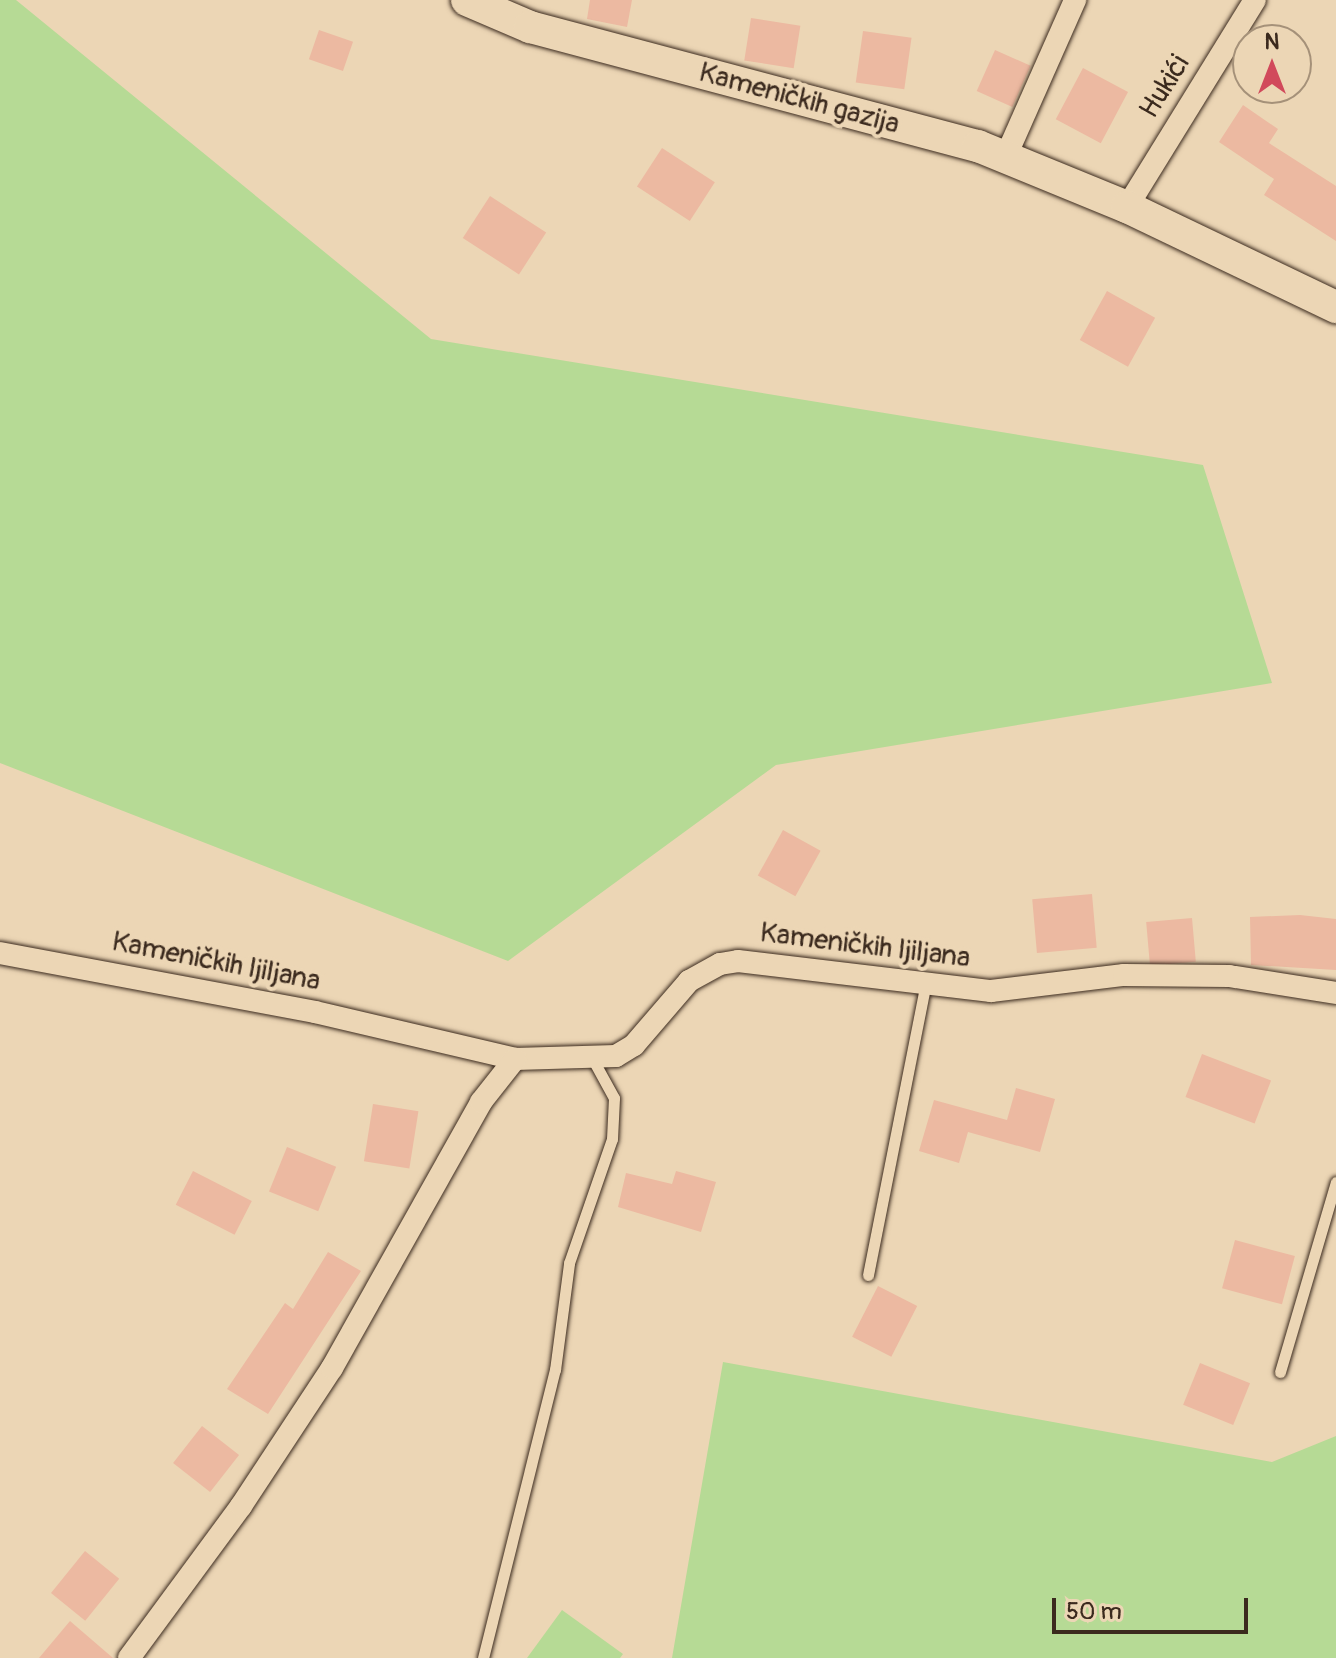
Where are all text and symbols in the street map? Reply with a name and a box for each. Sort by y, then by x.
north arrow [1232,24,1312,104]
text: N [1265,28,1279,56]
street label: Hukići [1133,49,1197,125]
street label: Kameničkih gazija [695,56,903,142]
street label: Kameničkih ljiljana [758,916,972,976]
street label: Kameničkih ljiljana [109,925,323,999]
scale bar [1056,1582,1252,1632]
text: 50 m [1066,1597,1122,1626]

